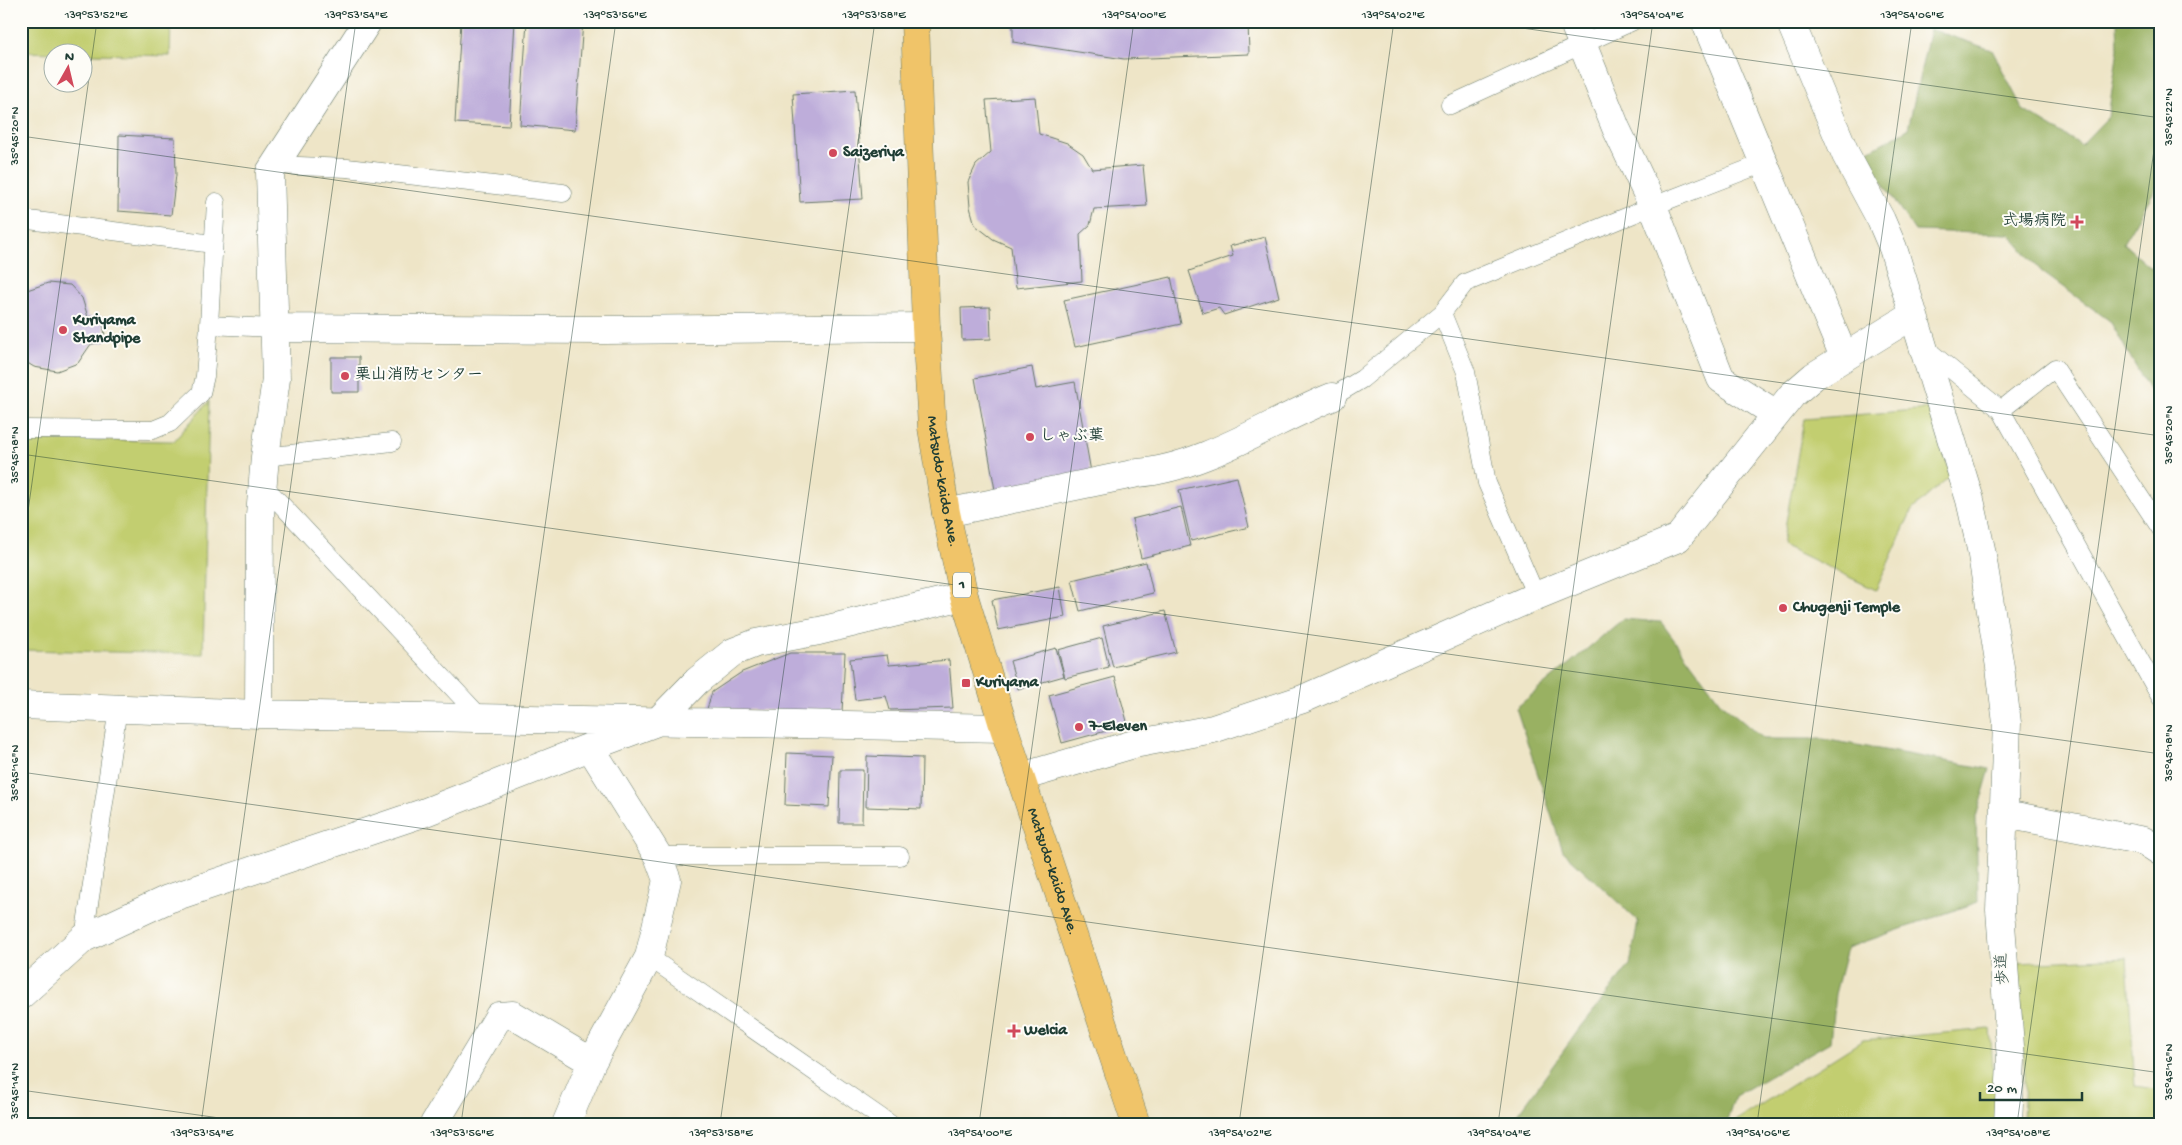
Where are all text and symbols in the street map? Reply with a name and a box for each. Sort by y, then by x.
text: 139°53'52"E [64,9,128,23]
text: 139°53'54"E [324,9,388,23]
text: 139°53'56"E [583,9,647,23]
text: 139°53'58"E [841,9,906,23]
text: 139°54'00"E [1101,9,1166,23]
text: 139°54'02"E [1361,9,1425,23]
text: 139°54'04"E [1620,9,1684,23]
text: 139°54'06"E [1880,9,1944,23]
north arrow [42,42,92,92]
text: N [64,49,75,67]
text: 35°45'22"N [2163,88,2177,147]
text: 35°45'20"N [9,107,23,166]
place label: Saizeriya [843,144,905,163]
marker: Saizeriya [827,147,839,159]
place label: 式場病院 [2002,211,2066,232]
marker: 式場病院 [2070,215,2084,229]
place label: Kuriyama Standpipe [72,312,141,349]
marker: Kuriyama Standpipe [57,324,69,336]
place label: 栗山消防センター [355,366,483,386]
marker: 栗山消防センター [339,370,351,382]
text: 35°45'20"N [2163,406,2177,465]
street label: Matsudo-kaido Ave. [922,415,963,549]
text: 35°45'18"N [9,426,23,485]
place label: しゃぶ葉 [1040,426,1104,447]
marker: しゃぶ葉 [1024,431,1036,443]
road number: 1 [953,572,971,598]
place label: Chugenji Temple [1792,599,1901,618]
marker: Chugenji Temple [1777,602,1789,614]
place label: Kuriyama [975,674,1040,693]
marker: Kuriyama [960,677,972,689]
place label: 7-Eleven [1088,718,1147,737]
marker: 7-Eleven [1073,721,1085,733]
text: 35°45'18"N [2163,724,2177,783]
text: 35°45'16"N [9,744,23,802]
street label: Matsudo-kaido Ave. [1022,806,1082,938]
street label: 歩道 [1992,952,2015,986]
place label: Welcia [1023,1022,1068,1041]
marker: Welcia [1008,1025,1020,1037]
text: 35°45'16"N [2163,1043,2177,1101]
text: 35°45'14"N [9,1063,23,1120]
scale bar [1980,1070,2082,1102]
text: 20 m [1987,1080,2017,1098]
text: 139°53'54"E [170,1127,234,1141]
text: 139°53'56"E [430,1127,494,1141]
text: 139°53'58"E [688,1127,753,1141]
text: 139°54'00"E [947,1127,1012,1141]
text: 139°54'02"E [1208,1127,1272,1141]
text: 139°54'04"E [1467,1127,1531,1141]
text: 139°54'06"E [1726,1127,1790,1141]
text: 139°54'08"E [1985,1127,2050,1141]

